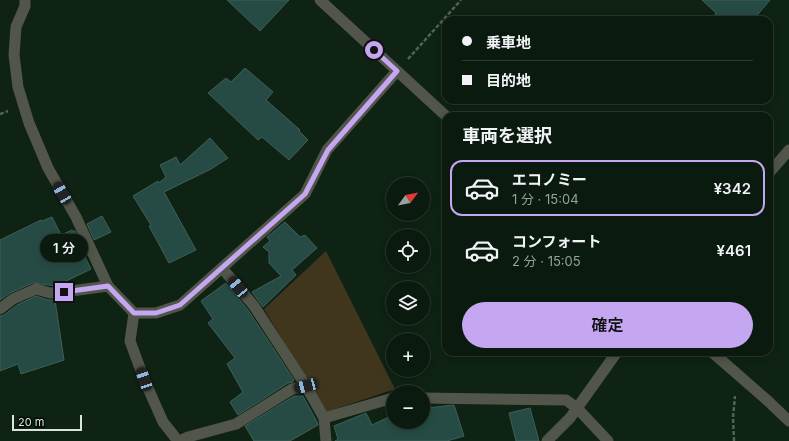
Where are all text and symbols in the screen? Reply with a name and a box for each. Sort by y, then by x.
text: 乗車地 [486,33,531,52]
route start [365,41,383,59]
text: 目的地 [486,71,531,90]
text: 車両を選択 [462,125,552,146]
icon: car [464,170,500,206]
text: エコノミー [512,170,587,189]
north arrow [386,177,430,221]
map controls [386,177,430,429]
text: ¥342 [714,179,751,198]
car [51,180,73,206]
text: 1 分 · 15:04 [512,191,579,207]
button: locate [386,229,430,273]
icon: car [464,232,500,268]
text: コンフォート [512,232,602,251]
callout: 1 分 [40,234,88,262]
text: 1 分 [53,240,75,256]
text: ¥461 [717,241,751,260]
text: 2 分 · 15:05 [512,253,581,269]
car [226,274,250,300]
button: layers [386,281,430,325]
route end [55,283,73,301]
button: 確定 [462,302,753,348]
button: + [386,333,430,377]
car [134,366,154,392]
car [293,377,319,395]
button: − [386,385,430,429]
scale bar [12,413,82,432]
text: 20 m [18,415,44,429]

